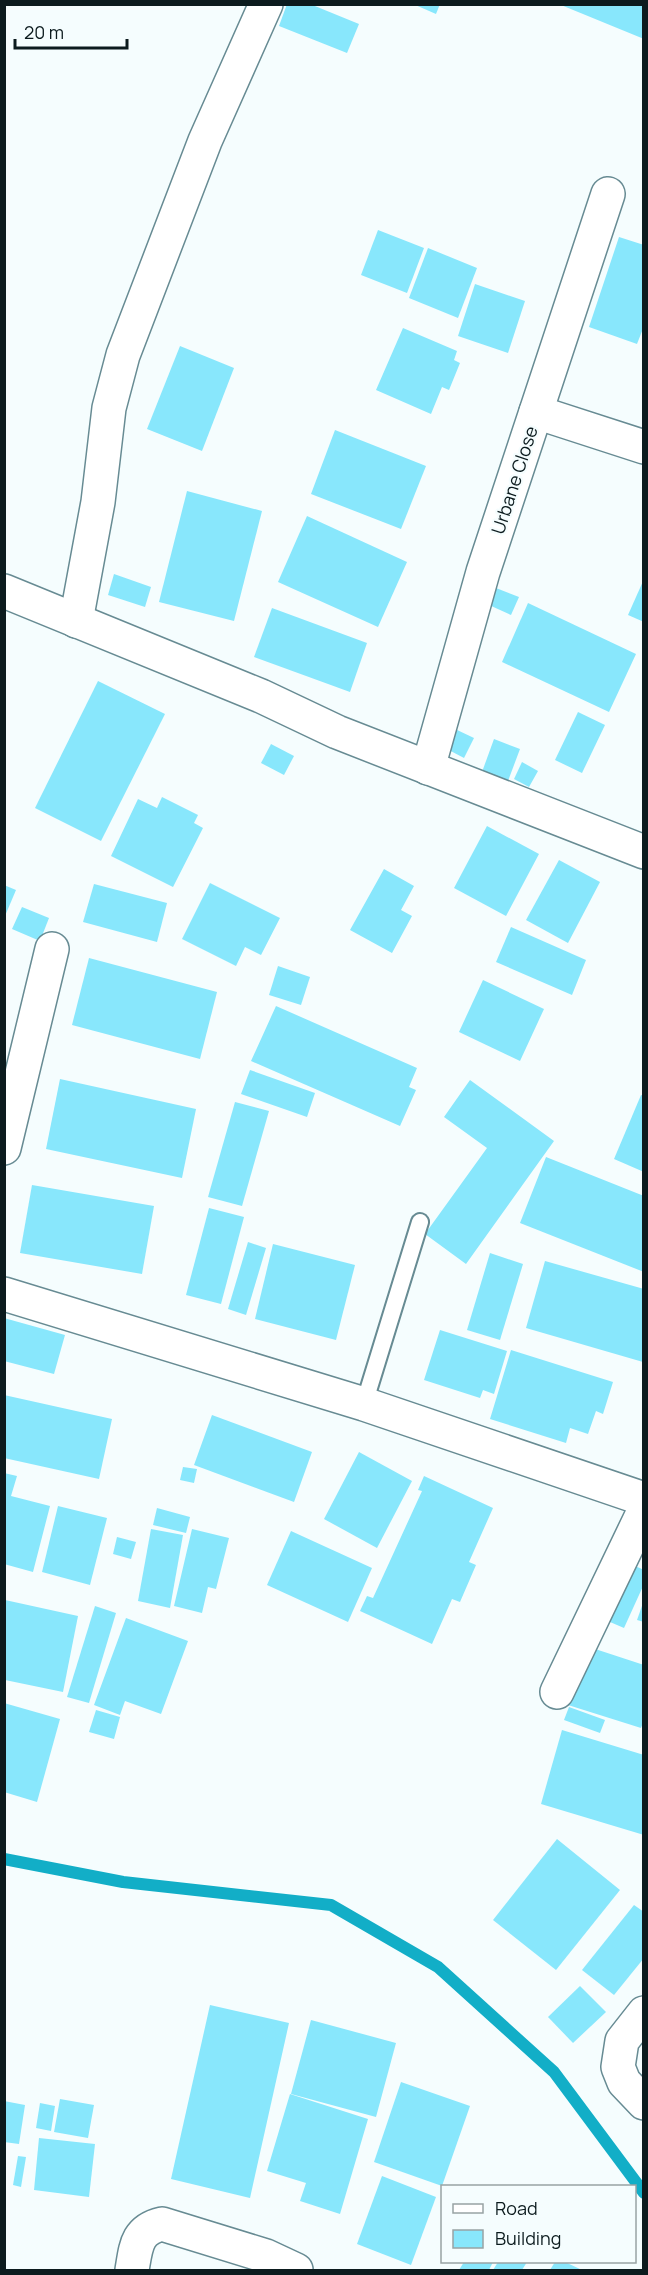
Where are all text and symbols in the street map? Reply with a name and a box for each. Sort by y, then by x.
scale bar [15,12,128,50]
text: 20 m [24,20,64,44]
street label: Urbane Close [485,423,543,537]
legend [441,2185,636,2263]
text: Road [495,2196,538,2220]
text: Building [495,2226,561,2250]

